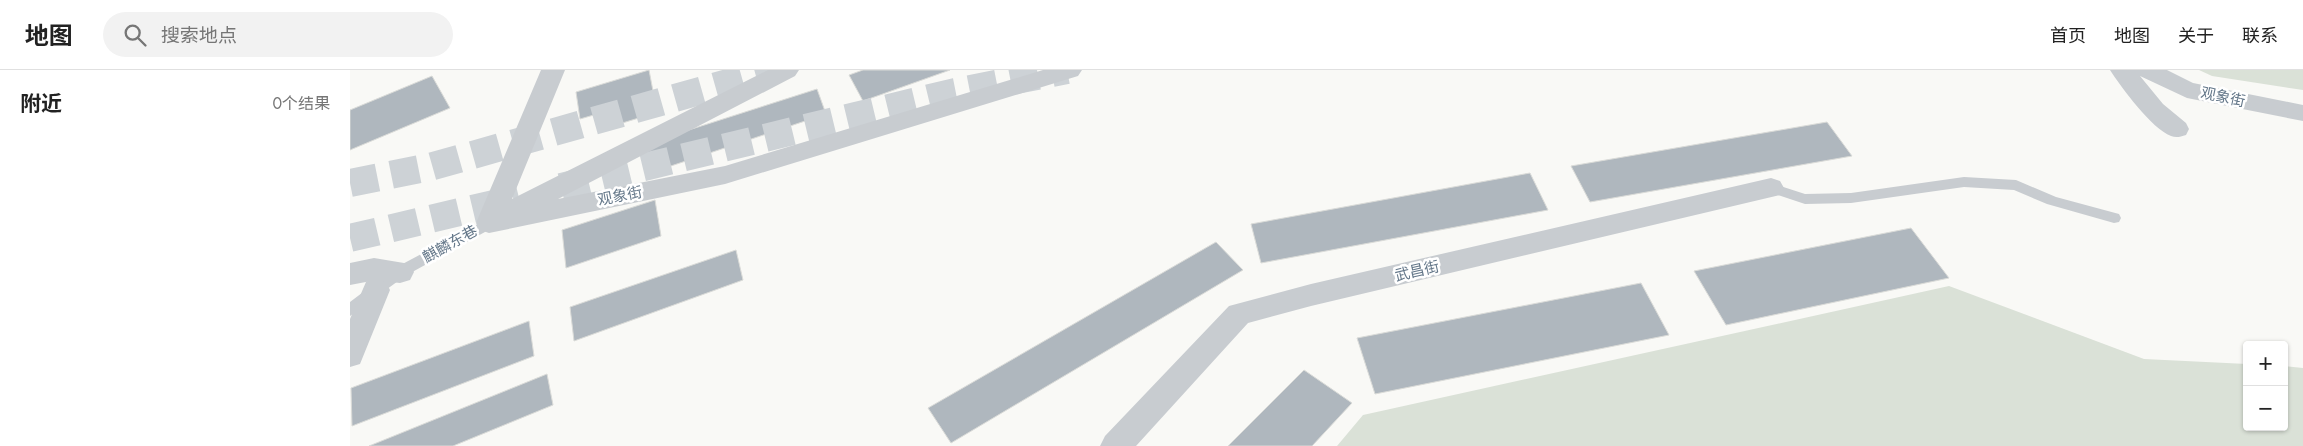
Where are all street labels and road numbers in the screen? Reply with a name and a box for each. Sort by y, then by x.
street label: 观象街 [2199,82,2247,112]
street label: 观象街 [596,181,644,211]
street label: 麒麟东巷 [418,220,482,268]
street label: 武昌街 [1393,255,1441,287]

